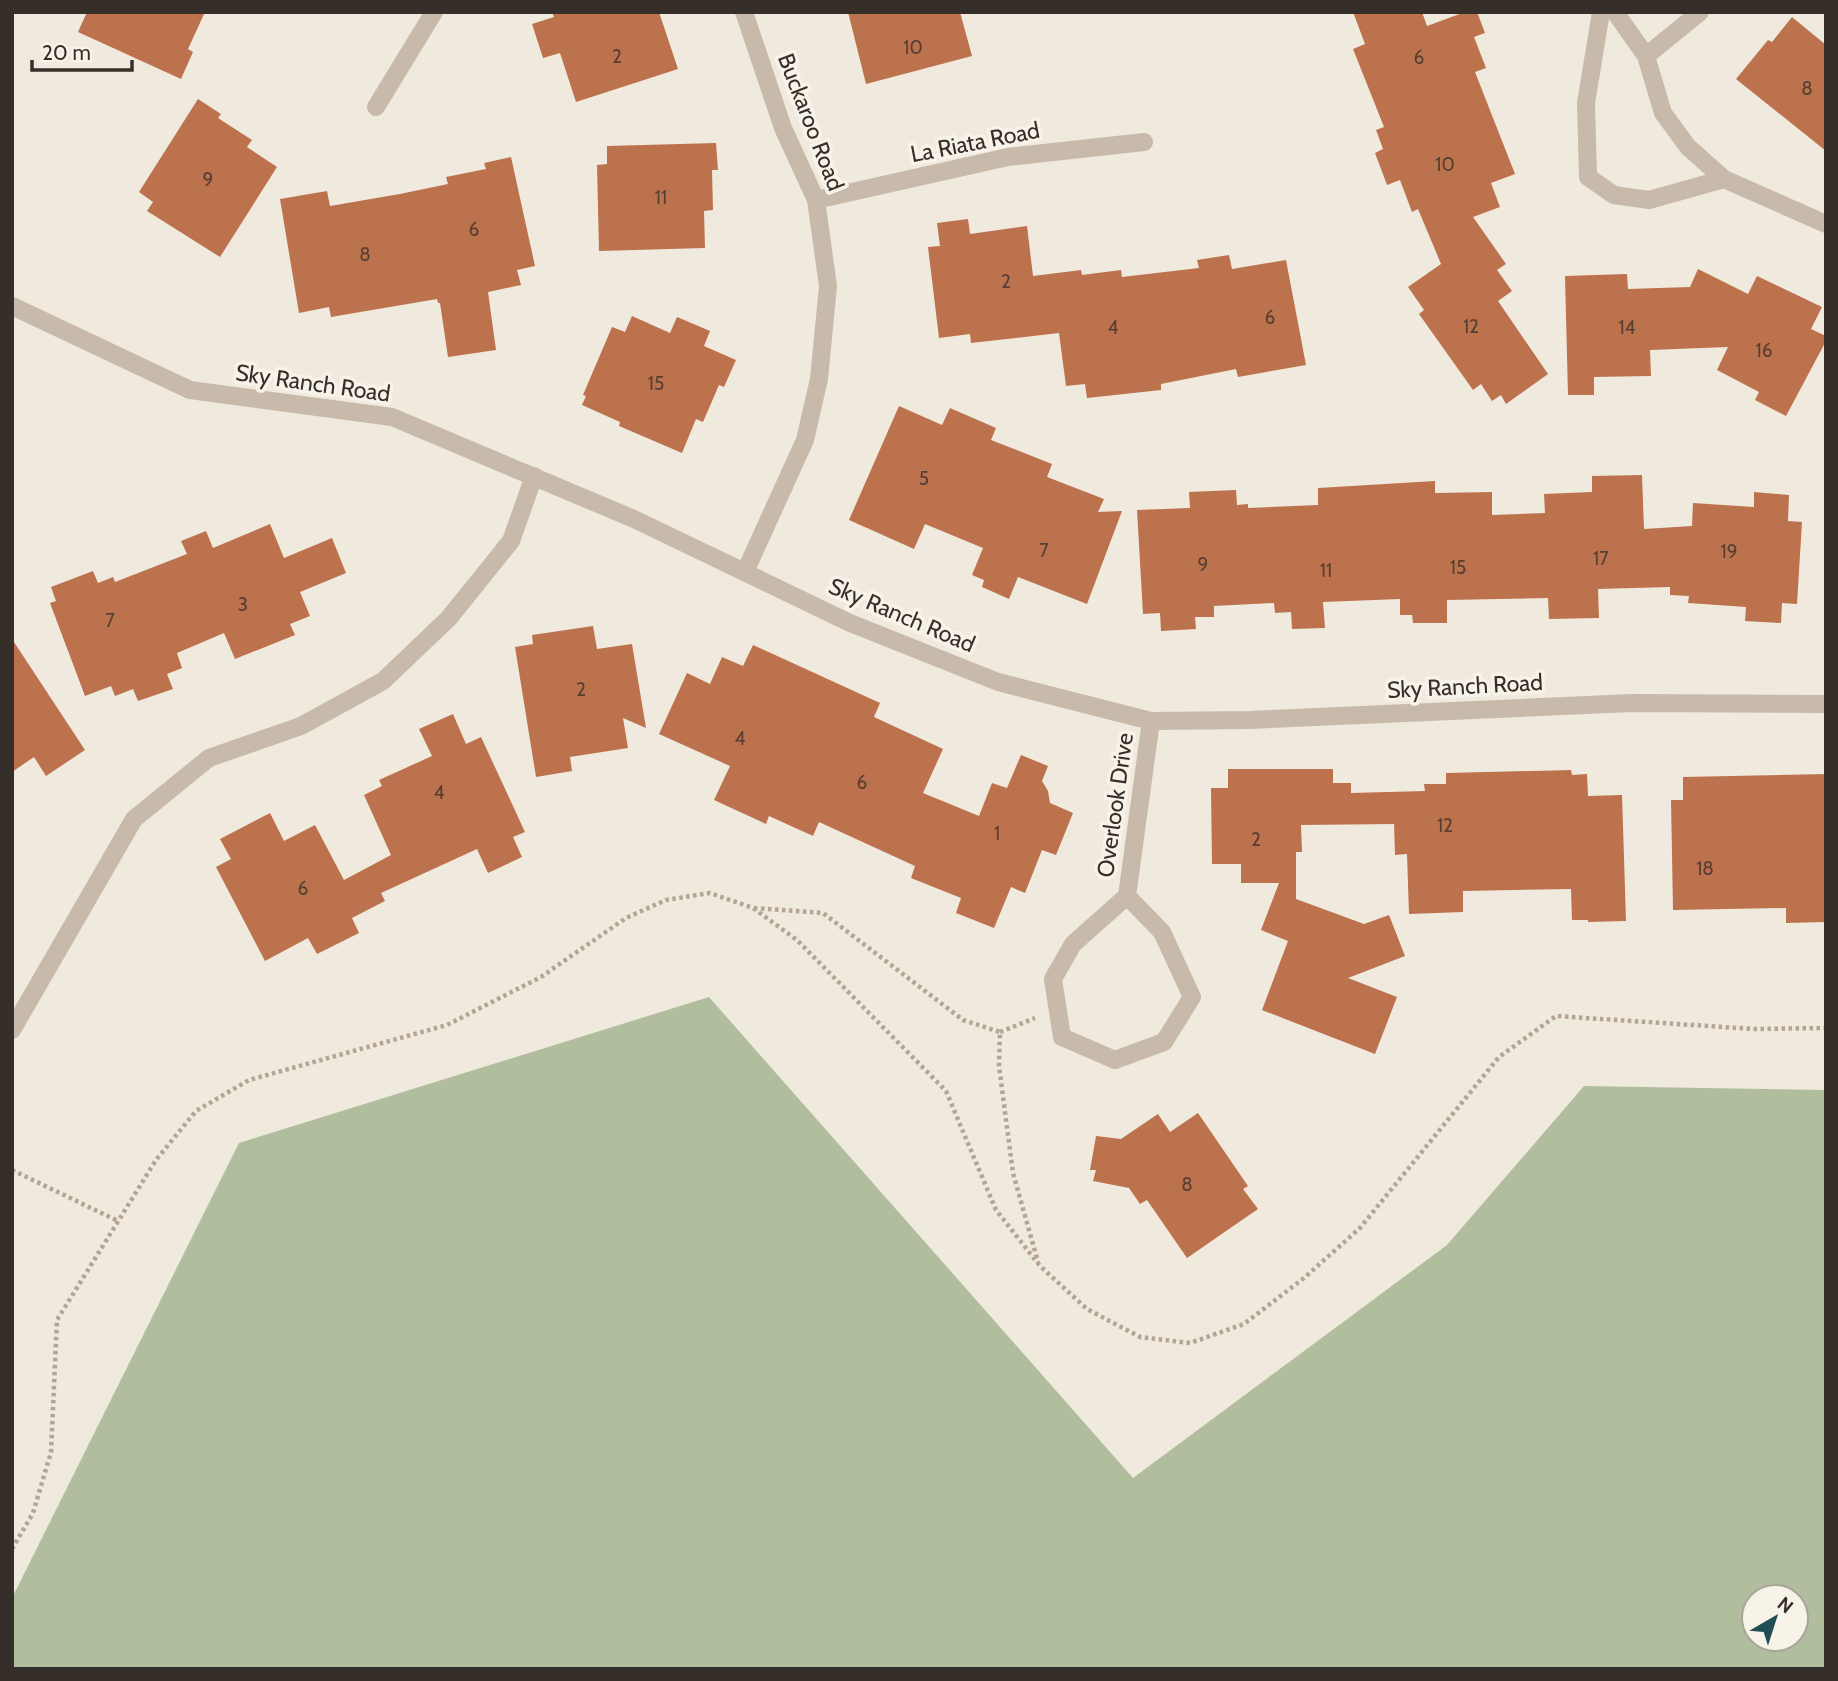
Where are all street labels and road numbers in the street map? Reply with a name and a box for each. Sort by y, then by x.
street label: Buckaroo Road [772,49,850,195]
street label: La Riata Road [908,116,1042,168]
street label: Sky Ranch Road [234,358,392,408]
street label: Sky Ranch Road [825,572,979,658]
street label: Sky Ranch Road [1386,668,1544,704]
street label: Overlook Drive [1091,731,1139,879]

